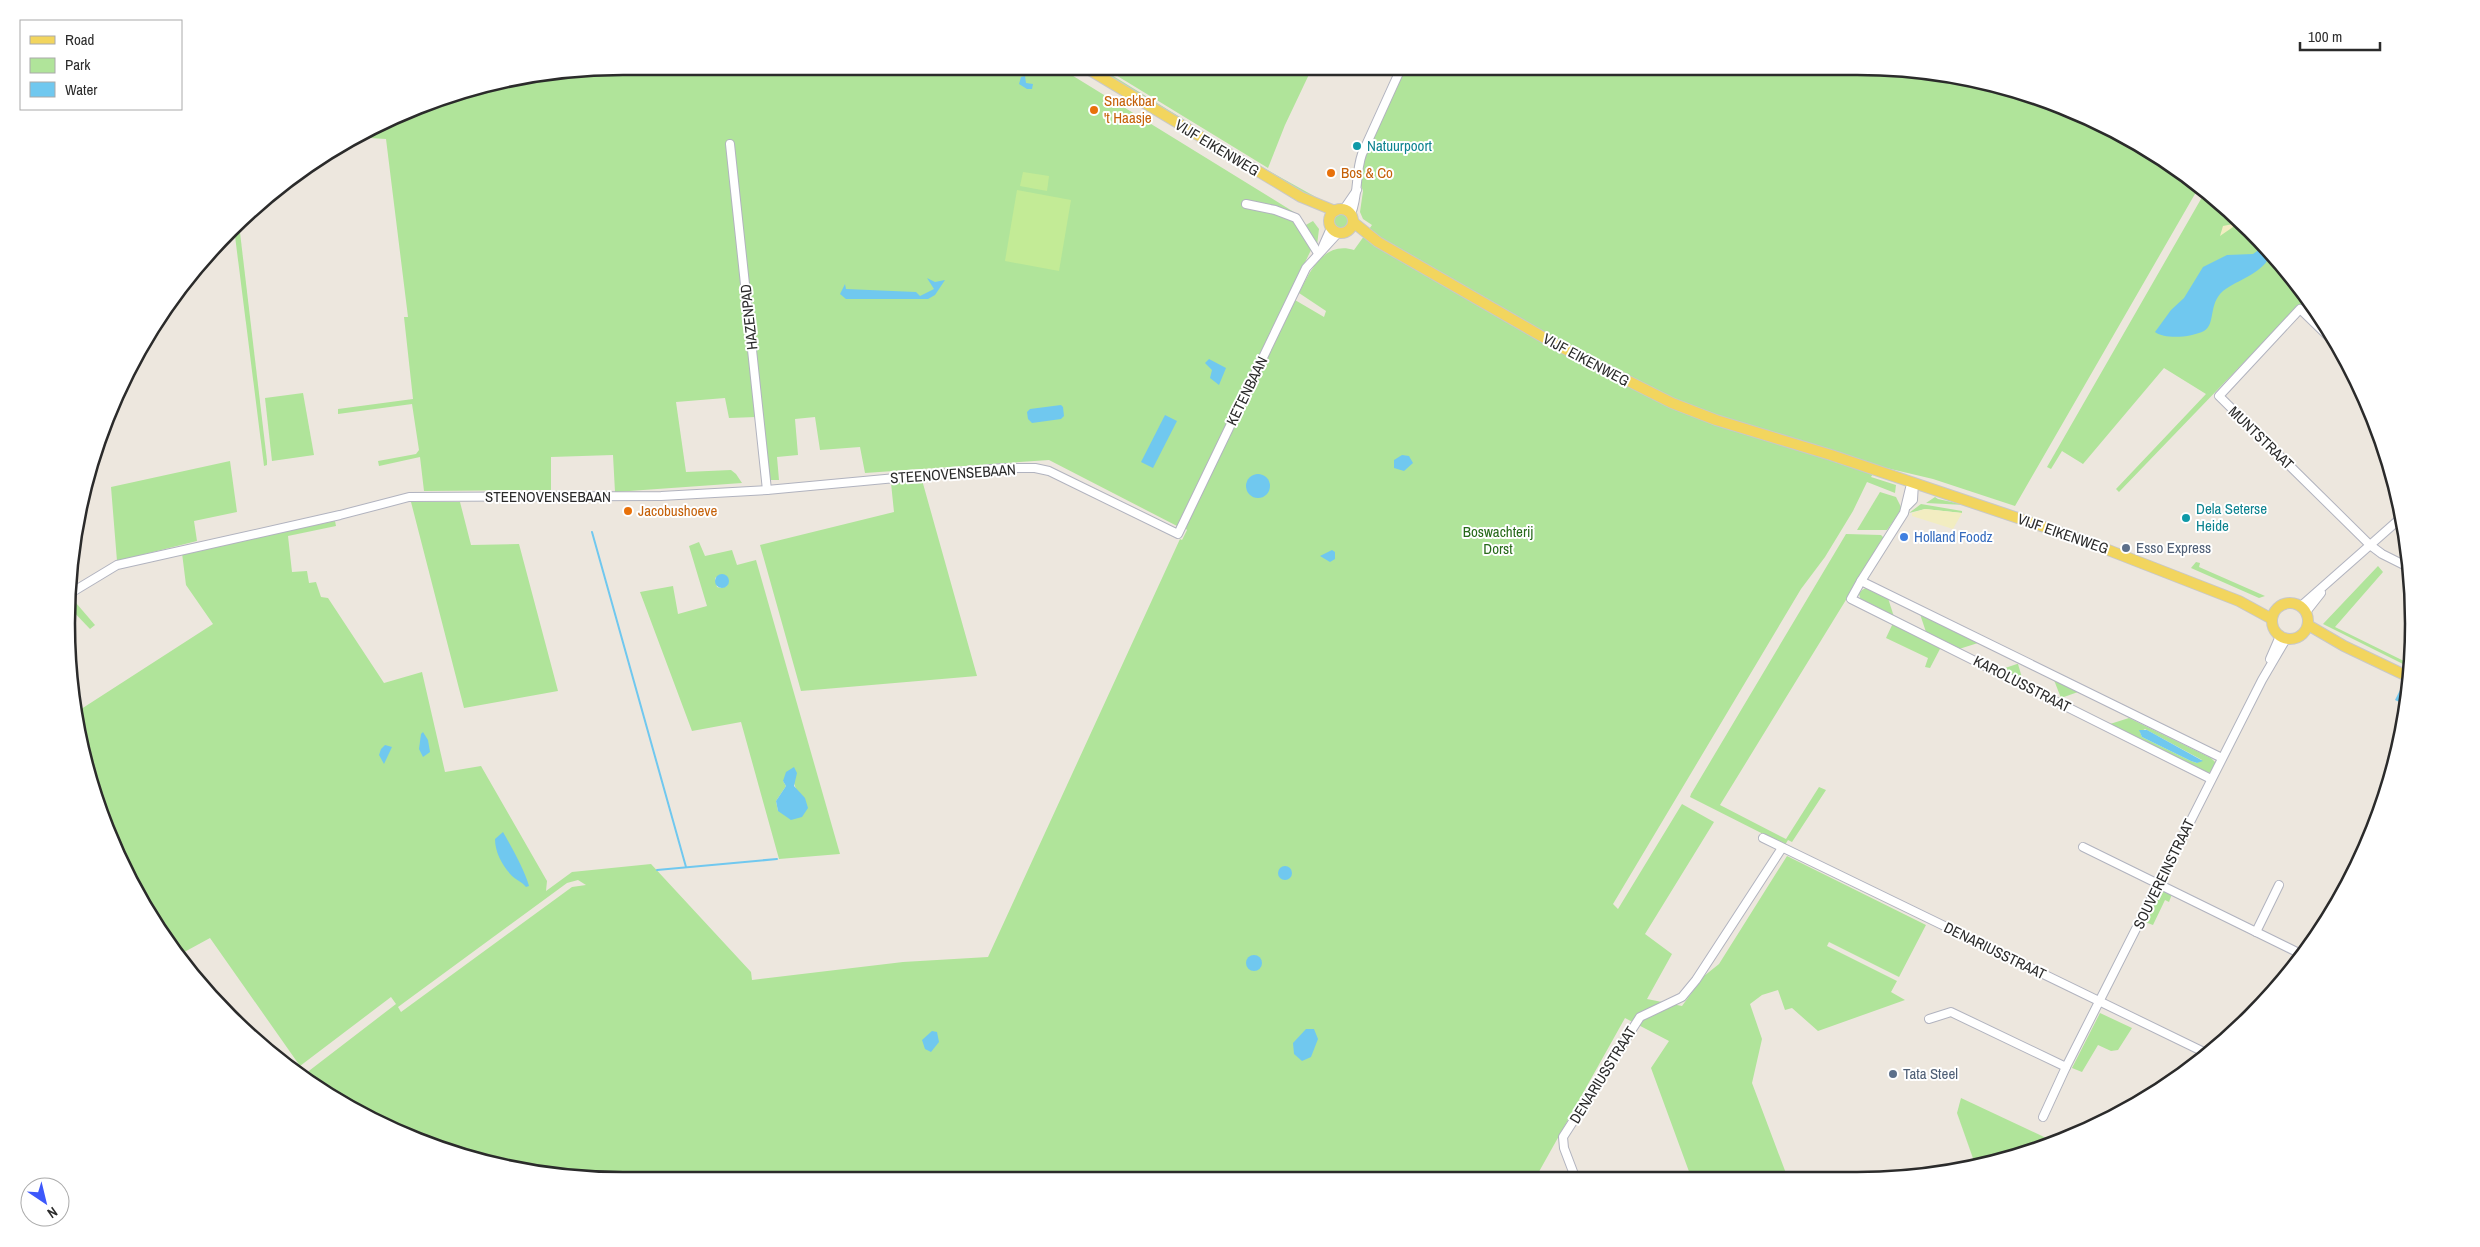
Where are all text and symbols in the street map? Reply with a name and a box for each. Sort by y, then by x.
legend [20,20,182,110]
scale bar [2300,20,2380,52]
text: 100 m [2308,26,2342,47]
text: Road [65,29,94,50]
text: Park [65,54,91,75]
text: Water [65,79,97,100]
place label: Snackbar 't Haasje [1104,90,1156,128]
marker: Snackbar 't Haasje [1088,104,1100,116]
street label: VIJF EIKENWEG [1171,114,1263,181]
place label: Natuurpoort [1367,135,1433,156]
marker: Natuurpoort [1351,140,1363,152]
place label: Bos & Co [1341,162,1393,183]
marker: Bos & Co [1325,167,1337,179]
street label: HAZENPAD [735,283,762,351]
street label: VIJF EIKENWEG [1539,328,1633,391]
street label: KETENBAAN [1221,353,1272,429]
street label: MUNTSTRAAT [2224,401,2299,474]
street label: STEENOVENSEBAAN [889,459,1016,488]
street label: STEENOVENSEBAAN [485,486,611,507]
place label: Dela Seterse Heide [2196,498,2267,536]
place label: Jacobushoeve [638,500,717,521]
marker: Jacobushoeve [622,505,634,517]
street label: VIJF EIKENWEG [2015,508,2112,559]
marker: Dela Seterse Heide [2180,512,2192,524]
park label: Boswachterij Dorst [1463,521,1533,559]
place label: Holland Foodz [1914,526,1993,547]
marker: Holland Foodz [1898,531,1910,543]
place label: Esso Express [2136,537,2211,558]
marker: Esso Express [2120,542,2132,554]
street label: KAROLUSSTRAAT [1970,650,2075,717]
street label: SOUVEREINSTRAAT [2128,815,2200,932]
street label: DENARIUSSTRAAT [1941,917,2050,985]
street label: DENARIUSSTRAAT [1564,1022,1641,1127]
place label: Tata Steel [1903,1063,1958,1084]
marker: Tata Steel [1887,1068,1899,1080]
north arrow [20,1177,70,1227]
text: N [44,1203,61,1222]

